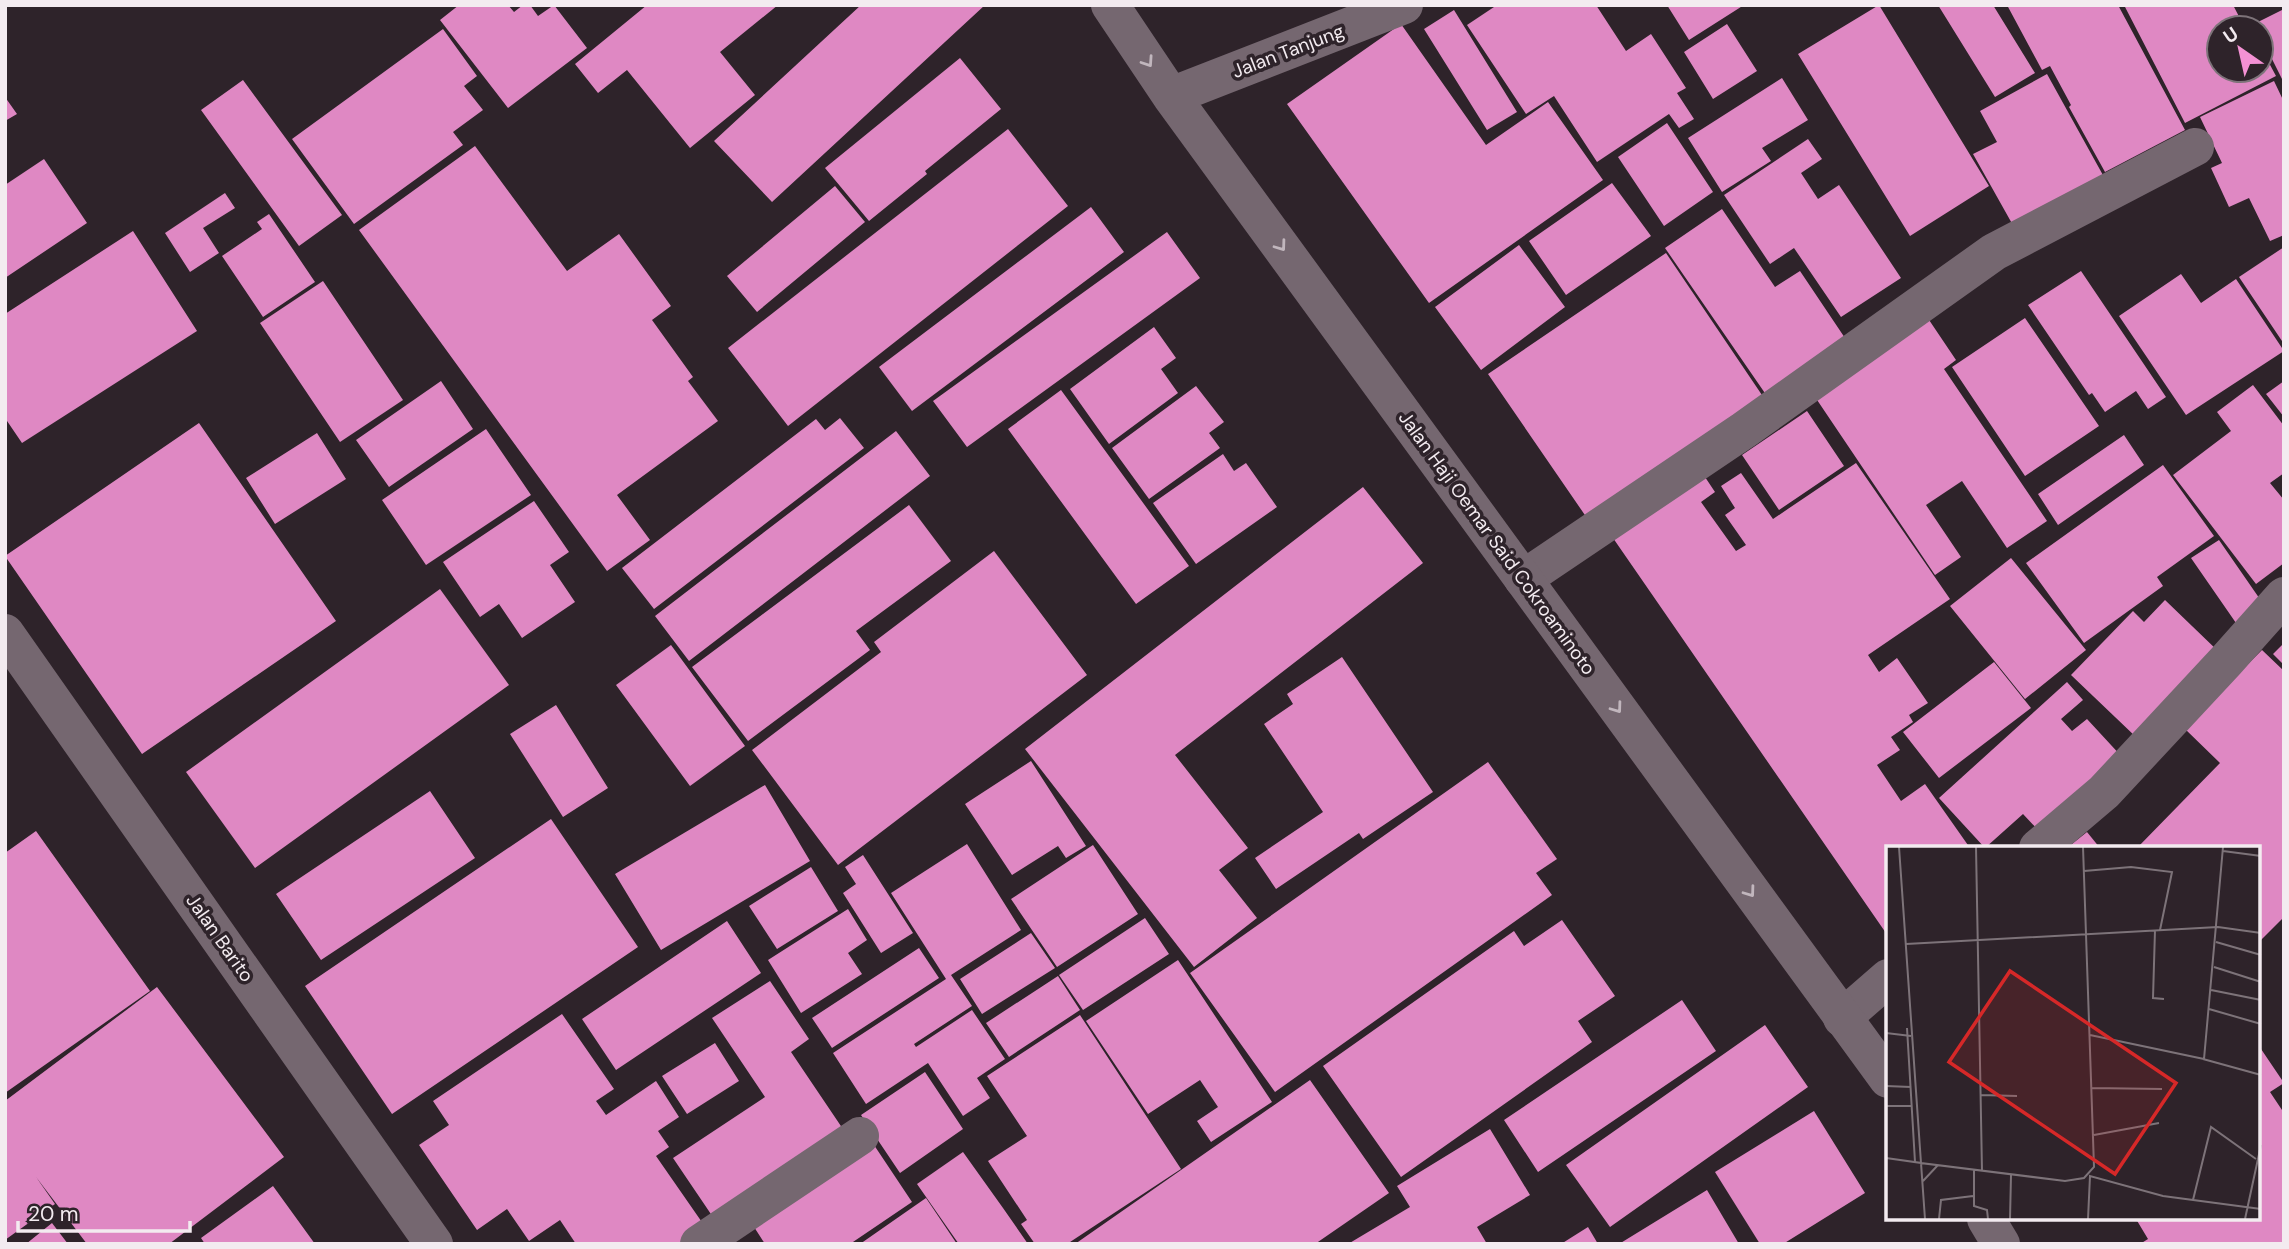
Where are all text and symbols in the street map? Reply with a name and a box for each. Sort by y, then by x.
north arrow [2205,14,2275,84]
street label: Jalan Tanjung [1228,18,1348,84]
text: U [2218,21,2243,49]
one-way arrow [1140,54,1152,67]
one-way arrow [1273,238,1285,251]
street label: Jalan Haji Oemar Said Cokroaminoto [1393,406,1601,680]
one-way arrow [1609,700,1621,712]
inset map [1886,846,2261,1221]
one-way arrow [1742,884,1755,896]
street label: Jalan Barito [180,889,260,987]
scale bar [18,1190,189,1234]
text: 20 m [28,1200,79,1228]

